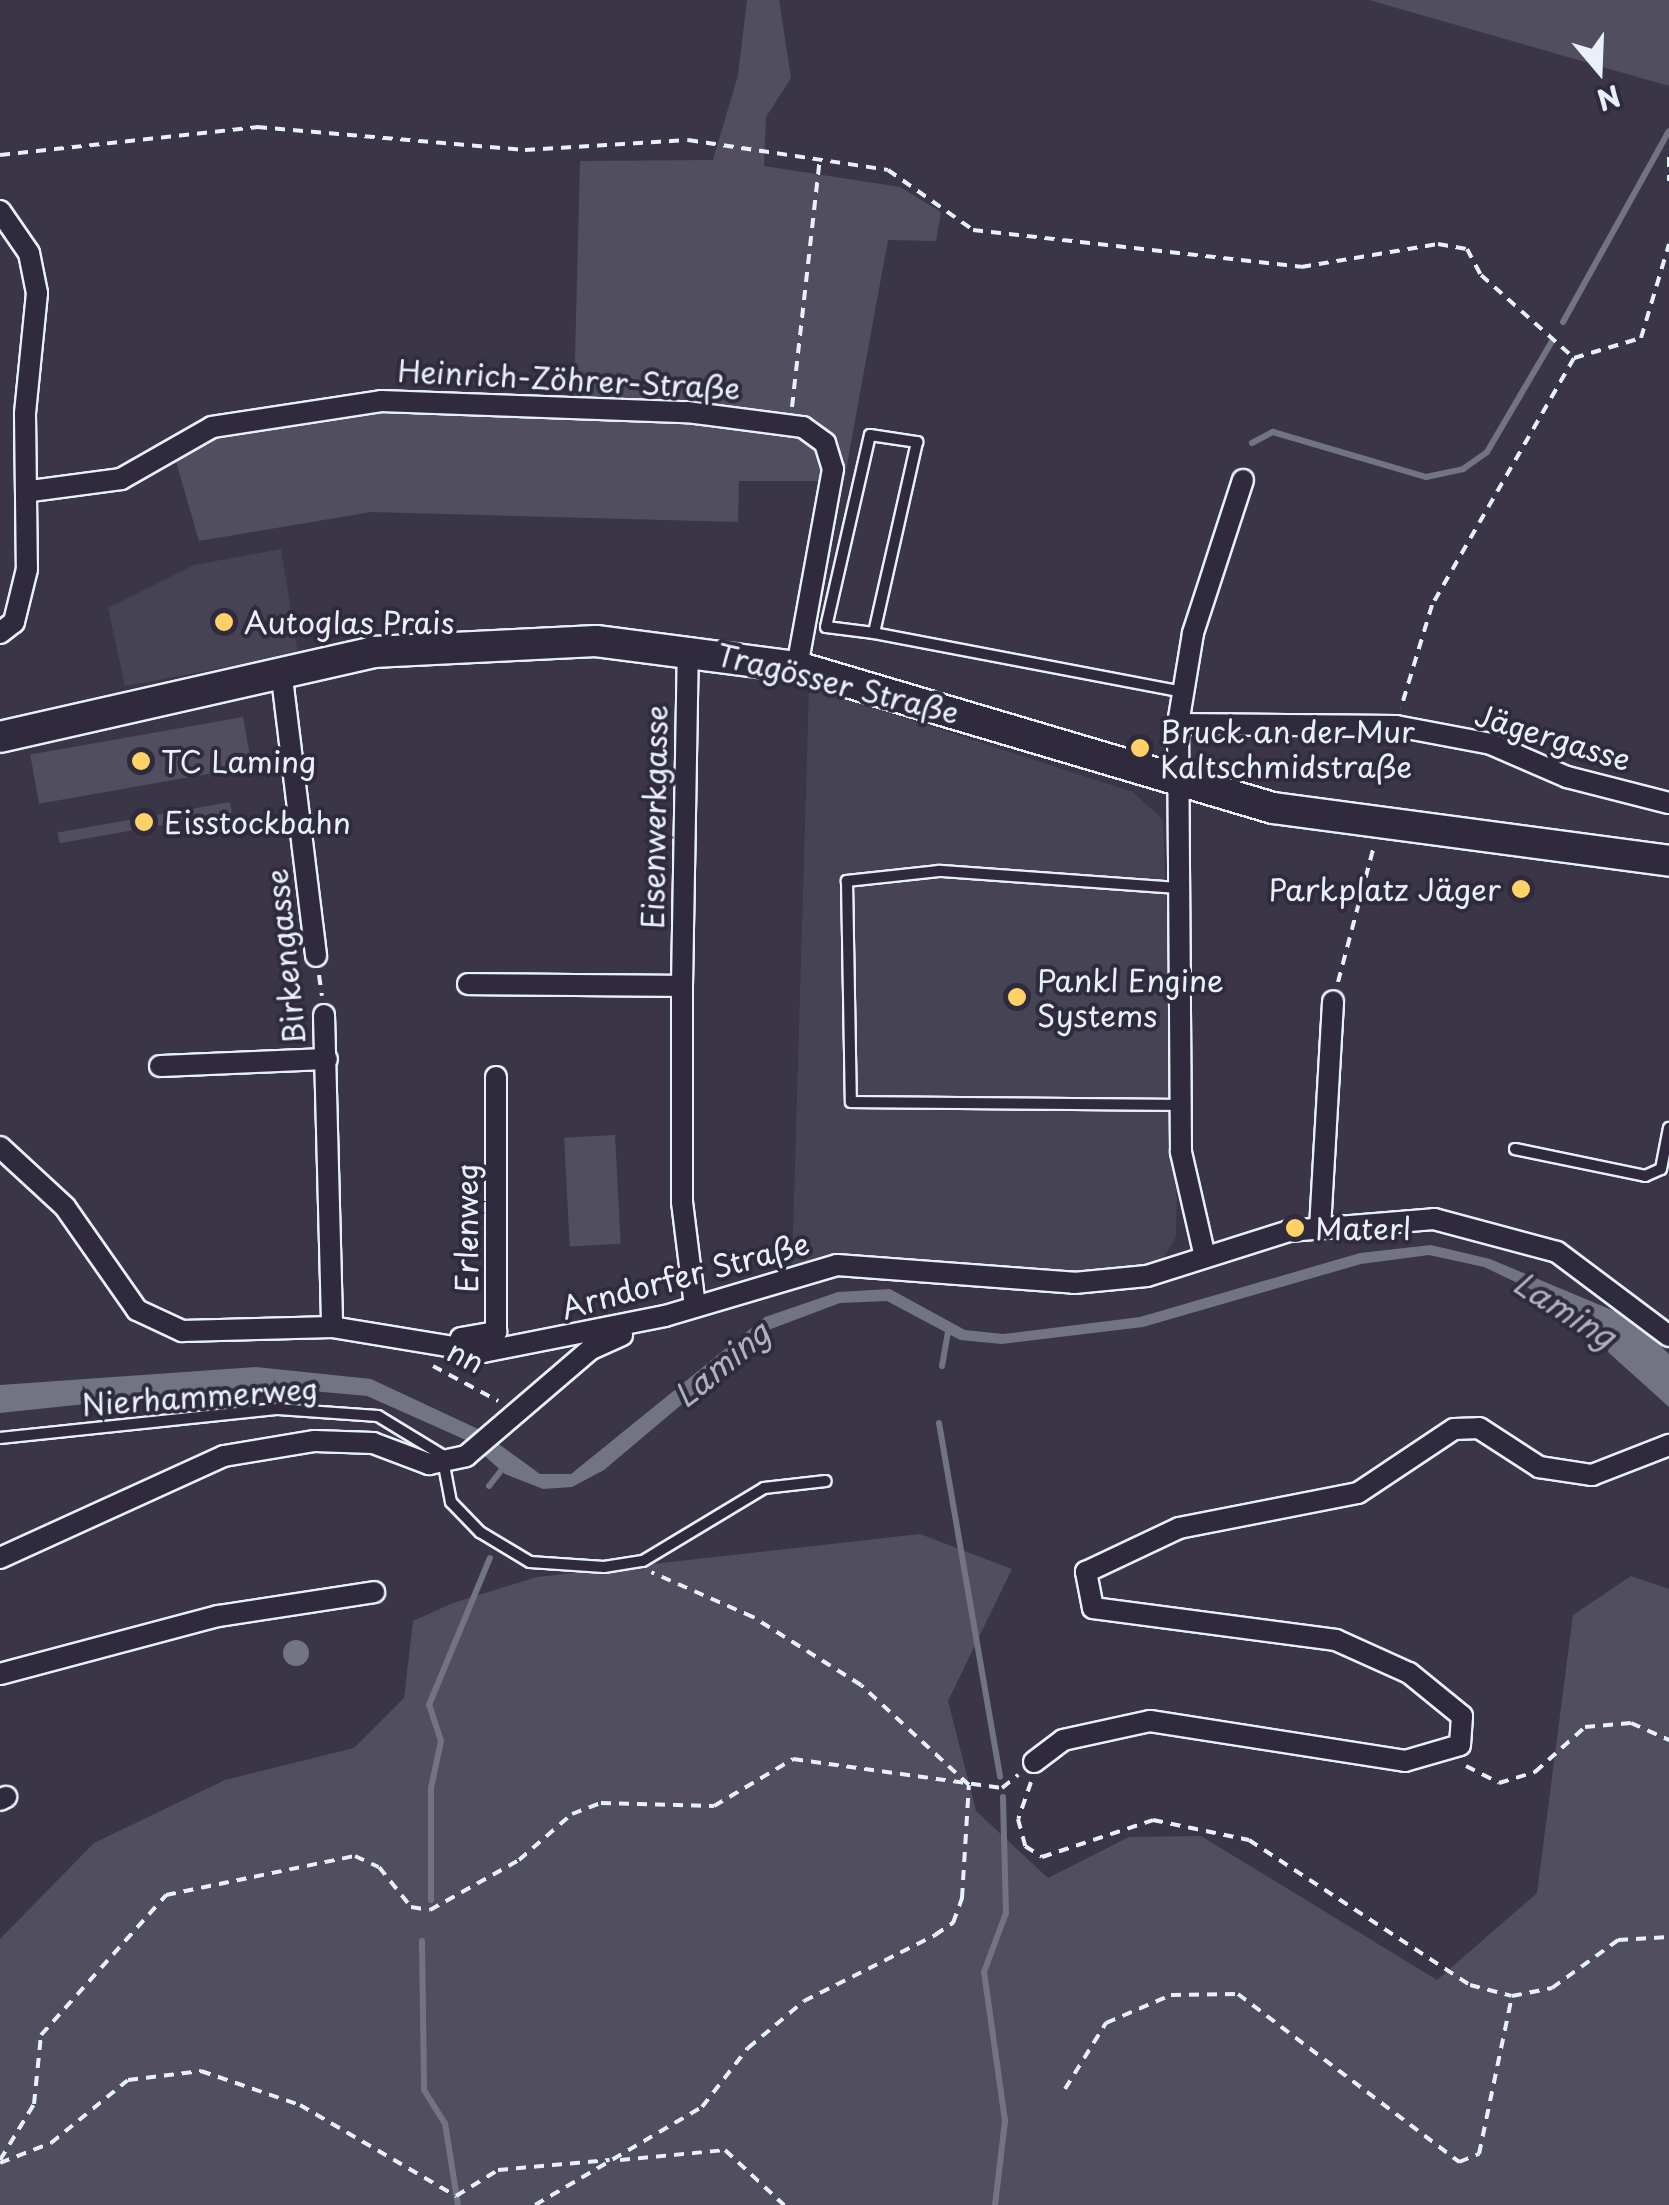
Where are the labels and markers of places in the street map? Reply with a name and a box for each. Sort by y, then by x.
place label: Autoglas Prais [244,604,453,640]
marker: Autoglas Prais [213,611,235,633]
place label: Bruck an der Mur Kaltschmidstraße [1160,713,1417,784]
marker: Bruck an der Mur Kaltschmidstraße [1129,737,1151,759]
place label: TC Laming [161,743,318,779]
marker: TC Laming [130,750,152,772]
place label: Eisstockbahn [164,804,351,840]
marker: Eisstockbahn [133,811,155,833]
place label: Parkplatz Jäger [1268,871,1501,907]
marker: Parkplatz Jäger [1510,878,1532,900]
place label: Pankl Engine Systems [1037,962,1224,1032]
marker: Pankl Engine Systems [1006,986,1028,1008]
place label: Materl [1315,1210,1411,1246]
marker: Materl [1284,1217,1306,1239]

